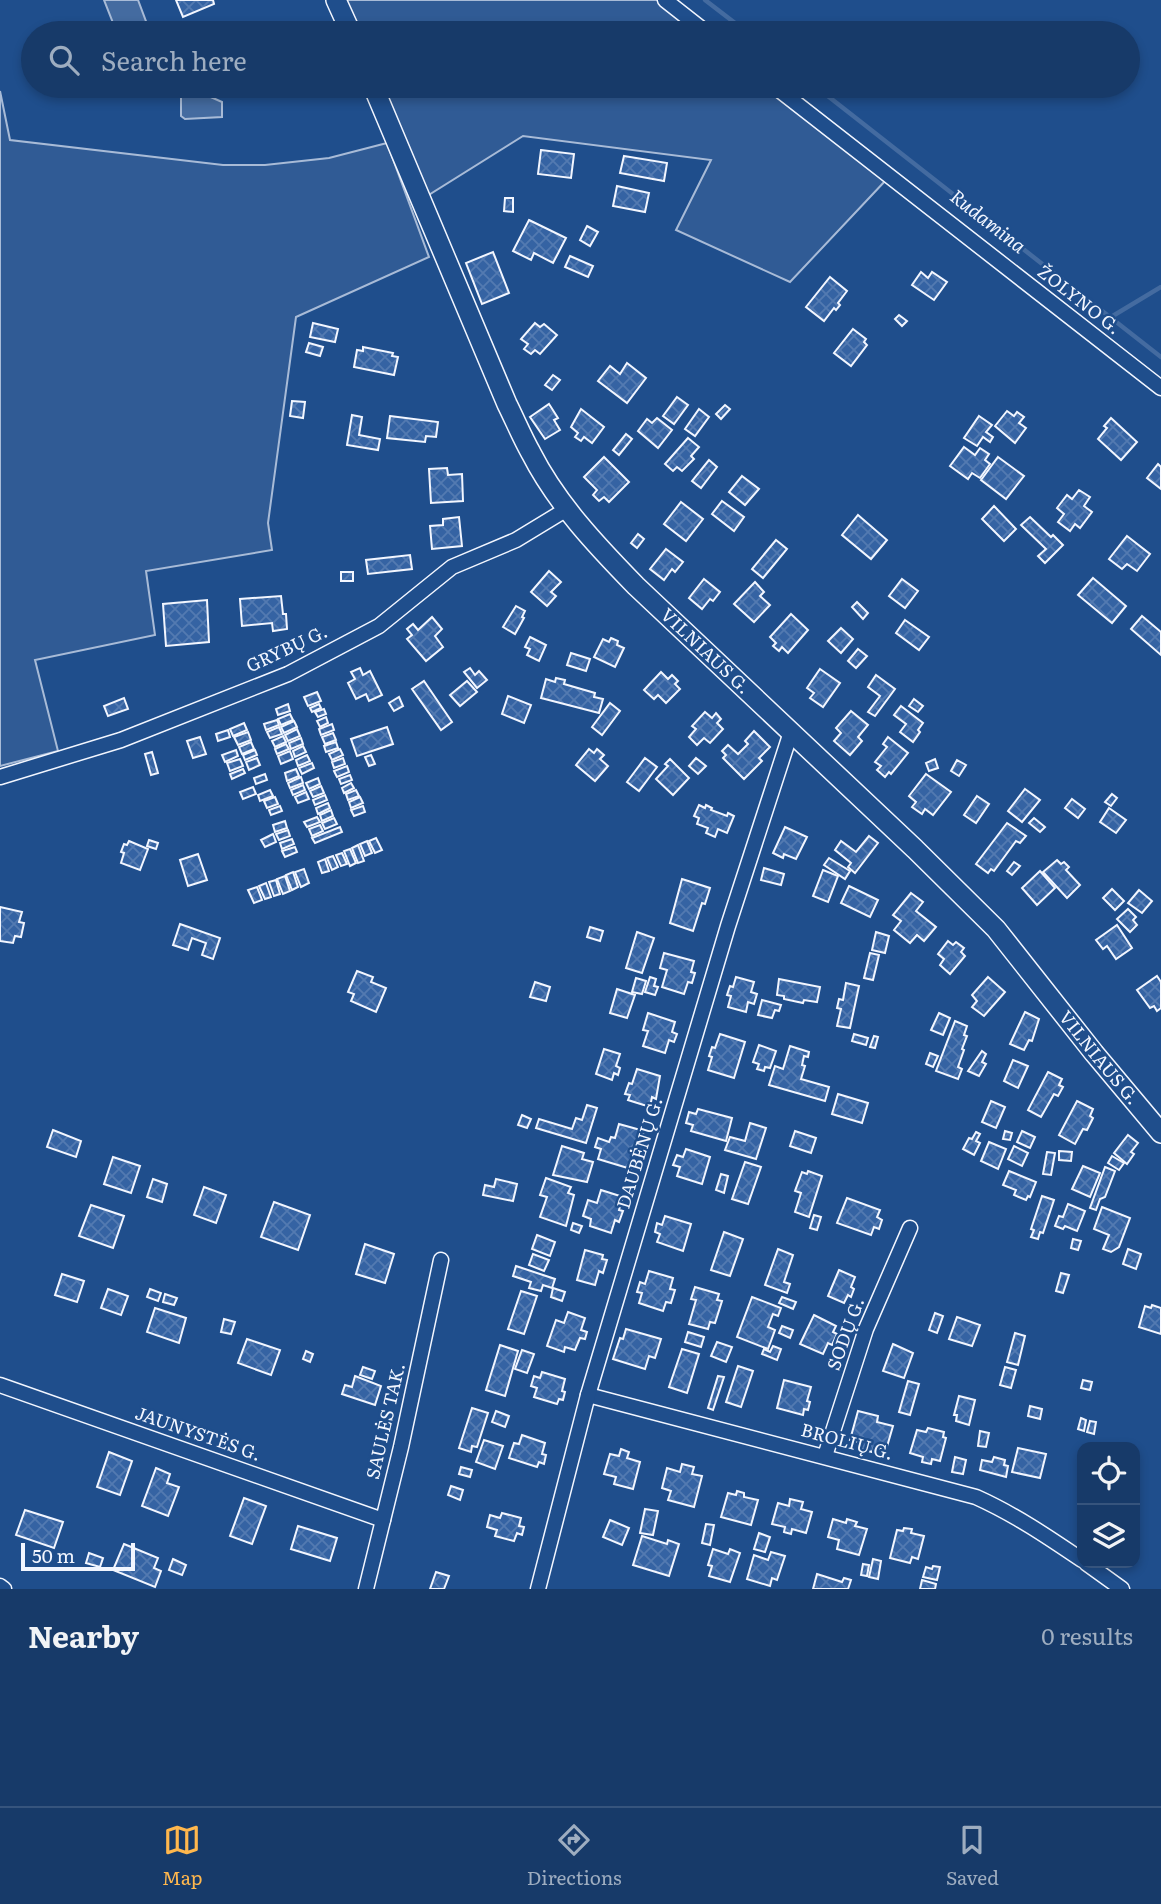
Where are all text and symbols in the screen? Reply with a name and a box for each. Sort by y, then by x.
search box [21,21,1140,98]
text: Search here [101,40,247,79]
icon: search [45,41,83,79]
water label: Rudamina [945,182,1033,259]
street label: ŽOLYNO G. [1032,258,1127,340]
street label: VILNIAUS G. [655,601,757,699]
street label: GRYBŲ G. [241,617,332,678]
street label: VILNIAUS G. [1053,1004,1147,1110]
street label: DAUBĖNŲ G. [609,1093,668,1212]
street label: SODŲ G. [819,1293,870,1374]
street label: SAULĖS TAK. [358,1360,411,1481]
street label: JAUNYSTĖS G. [132,1398,265,1467]
street label: BROLIŲ G. [798,1415,897,1466]
map controls [1077,1442,1140,1568]
button: locate [1077,1442,1140,1505]
button: layers [1077,1505,1140,1568]
scale bar [21,1540,135,1572]
text: 50 m [32,1541,75,1569]
text: Nearby [28,1613,139,1657]
text: 0 results [1041,1618,1133,1652]
tab: Map [162,1821,203,1891]
tab: Directions [527,1821,622,1891]
tab: Saved [946,1821,999,1891]

